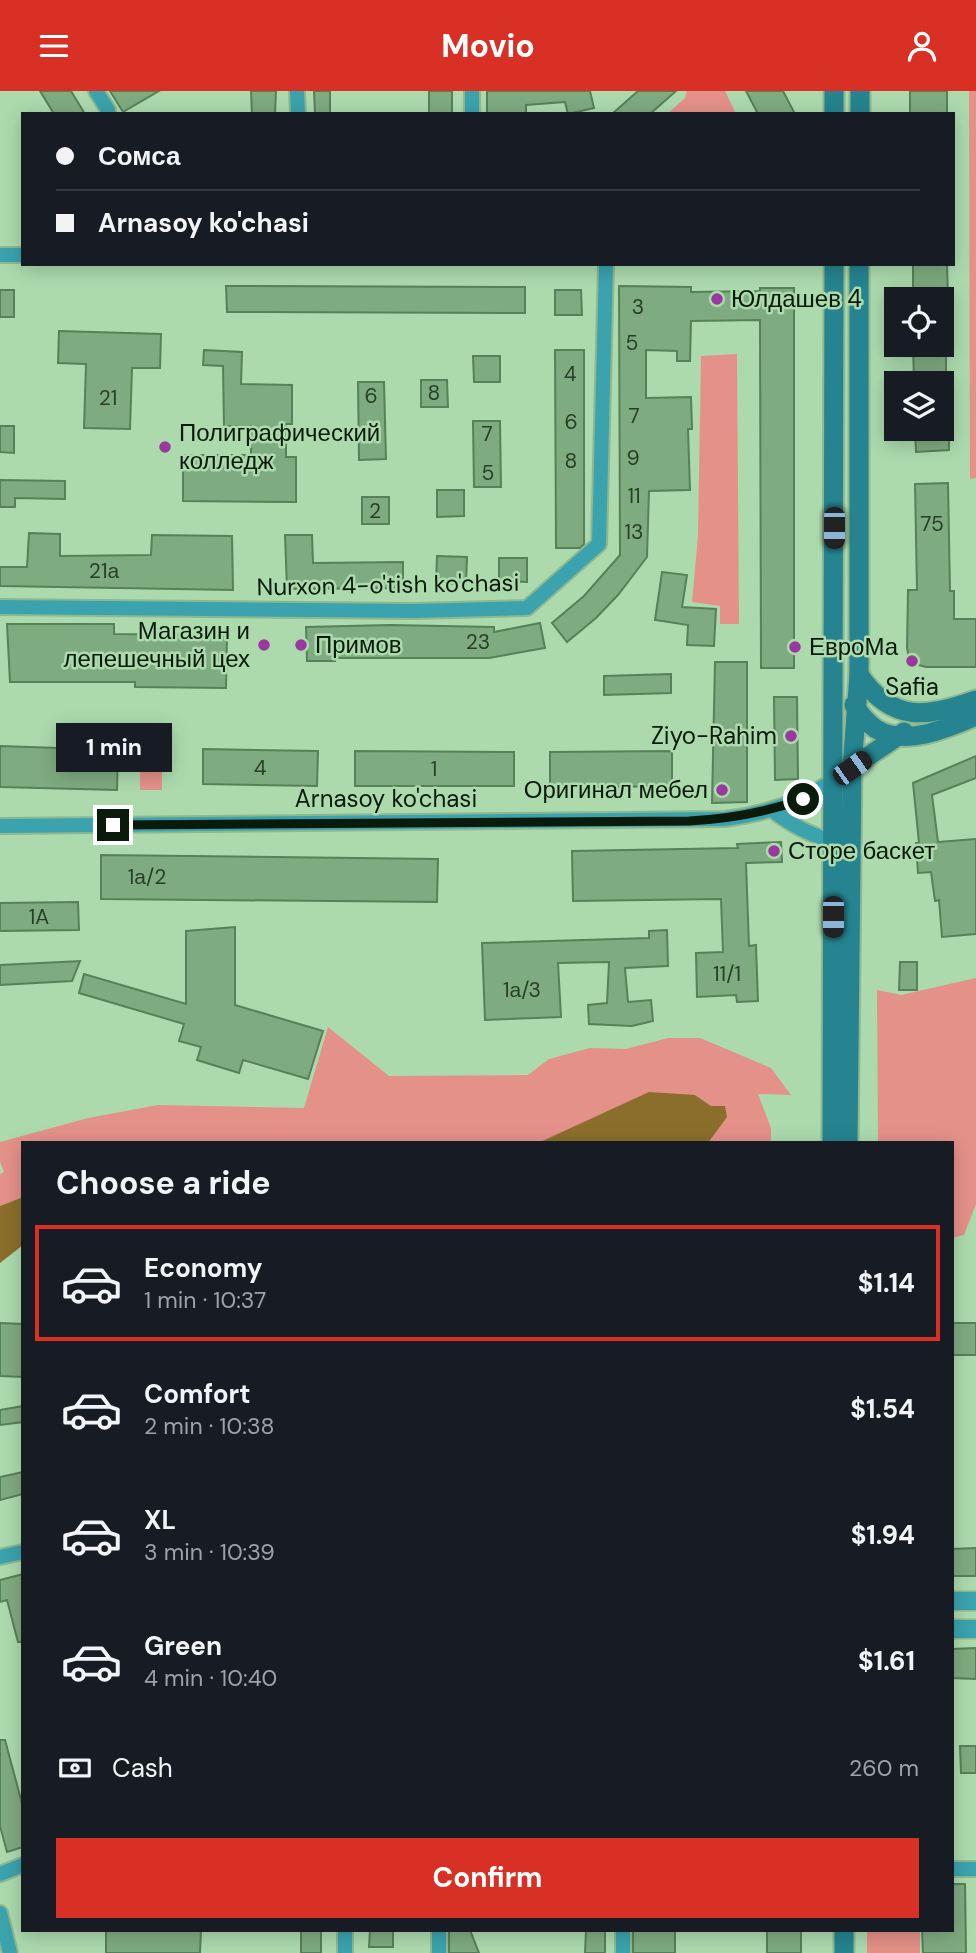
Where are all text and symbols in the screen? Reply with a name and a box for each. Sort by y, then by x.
text: Movio [441,25,535,67]
icon: menu [35,27,73,65]
icon: person [903,27,941,65]
text: Сомса [98,139,180,173]
text: Arnasoy ko'chasi [98,206,309,240]
place label: Юлдашев 4 [731,283,862,314]
map controls [884,287,954,441]
button: locate [884,287,954,357]
marker: Юлдашев 4 [709,291,725,307]
house number: 3 [632,293,644,321]
house number: 5 [626,329,638,357]
house number: 4 [564,360,577,388]
button: layers [884,371,954,441]
house number: 8 [428,379,440,407]
house number: 6 [364,382,378,410]
house number: 21 [99,384,117,412]
house number: 7 [628,402,640,430]
house number: 6 [564,408,578,436]
place label: Полиграфический колледж [179,417,380,476]
house number: 7 [481,420,493,448]
marker: Полиграфический колледж [157,439,173,455]
house number: 9 [626,444,640,472]
house number: 8 [565,447,577,475]
house number: 5 [482,459,494,487]
house number: 11 [627,482,641,510]
house number: 2 [369,497,381,525]
car [824,507,845,549]
house number: 75 [920,510,944,538]
house number: 13 [625,518,643,546]
house number: 21а [89,557,119,585]
street label: Nurxon 4-o'tish ko'chasi [256,567,520,602]
place label: Магазин и лепешечный цех [63,615,250,674]
house number: 23 [466,628,490,656]
place label: Примов [315,629,402,660]
place label: ЕвроМа [809,631,899,662]
marker: Магазин и лепешечный цех [256,637,272,653]
marker: Примов [293,637,309,653]
marker: ЕвроМа [787,639,803,655]
marker: Safia [904,653,920,669]
place label: Safia [885,671,939,702]
place label: Ziyo-Rahim [651,720,777,751]
callout: 1 min [55,723,171,773]
marker: Ziyo-Rahim [783,728,799,744]
text: 1 min [86,732,142,762]
car [829,747,876,789]
house number: 4 [254,754,267,782]
house number: 1 [431,755,437,783]
place label: Оригинал мебел [524,774,708,805]
marker: Оригинал мебел [714,782,730,798]
street label: Arnasoy ko'chasi [295,783,477,814]
route start [787,783,819,815]
route end [97,809,129,841]
place label: Сторе баскет [788,835,935,866]
marker: Сторе баскет [766,843,782,859]
house number: 1а/2 [128,863,166,891]
car [823,896,844,938]
house number: 1A [29,903,49,931]
house number: 11/1 [713,960,741,988]
house number: 1а/3 [503,976,541,1004]
text: Choose a ride [56,1162,271,1204]
text: Economy [144,1251,262,1285]
icon: car [60,1252,123,1315]
text: $1.14 [858,1266,915,1300]
text: 1 min · 10:37 [144,1285,266,1315]
text: Comfort [144,1377,250,1411]
icon: car [60,1378,123,1441]
text: $1.54 [850,1392,915,1426]
text: 2 min · 10:38 [144,1411,275,1441]
text: XL [144,1503,176,1537]
icon: car [60,1504,123,1567]
text: $1.94 [851,1518,915,1552]
text: 3 min · 10:39 [144,1537,275,1567]
text: Green [144,1629,222,1663]
icon: car [60,1630,123,1693]
text: $1.61 [858,1644,915,1678]
text: 4 min · 10:40 [144,1663,277,1693]
icon: cash [56,1749,94,1787]
text: Cash [112,1751,173,1785]
text: 260 m [849,1753,919,1783]
button: Confirm [56,1838,919,1918]

